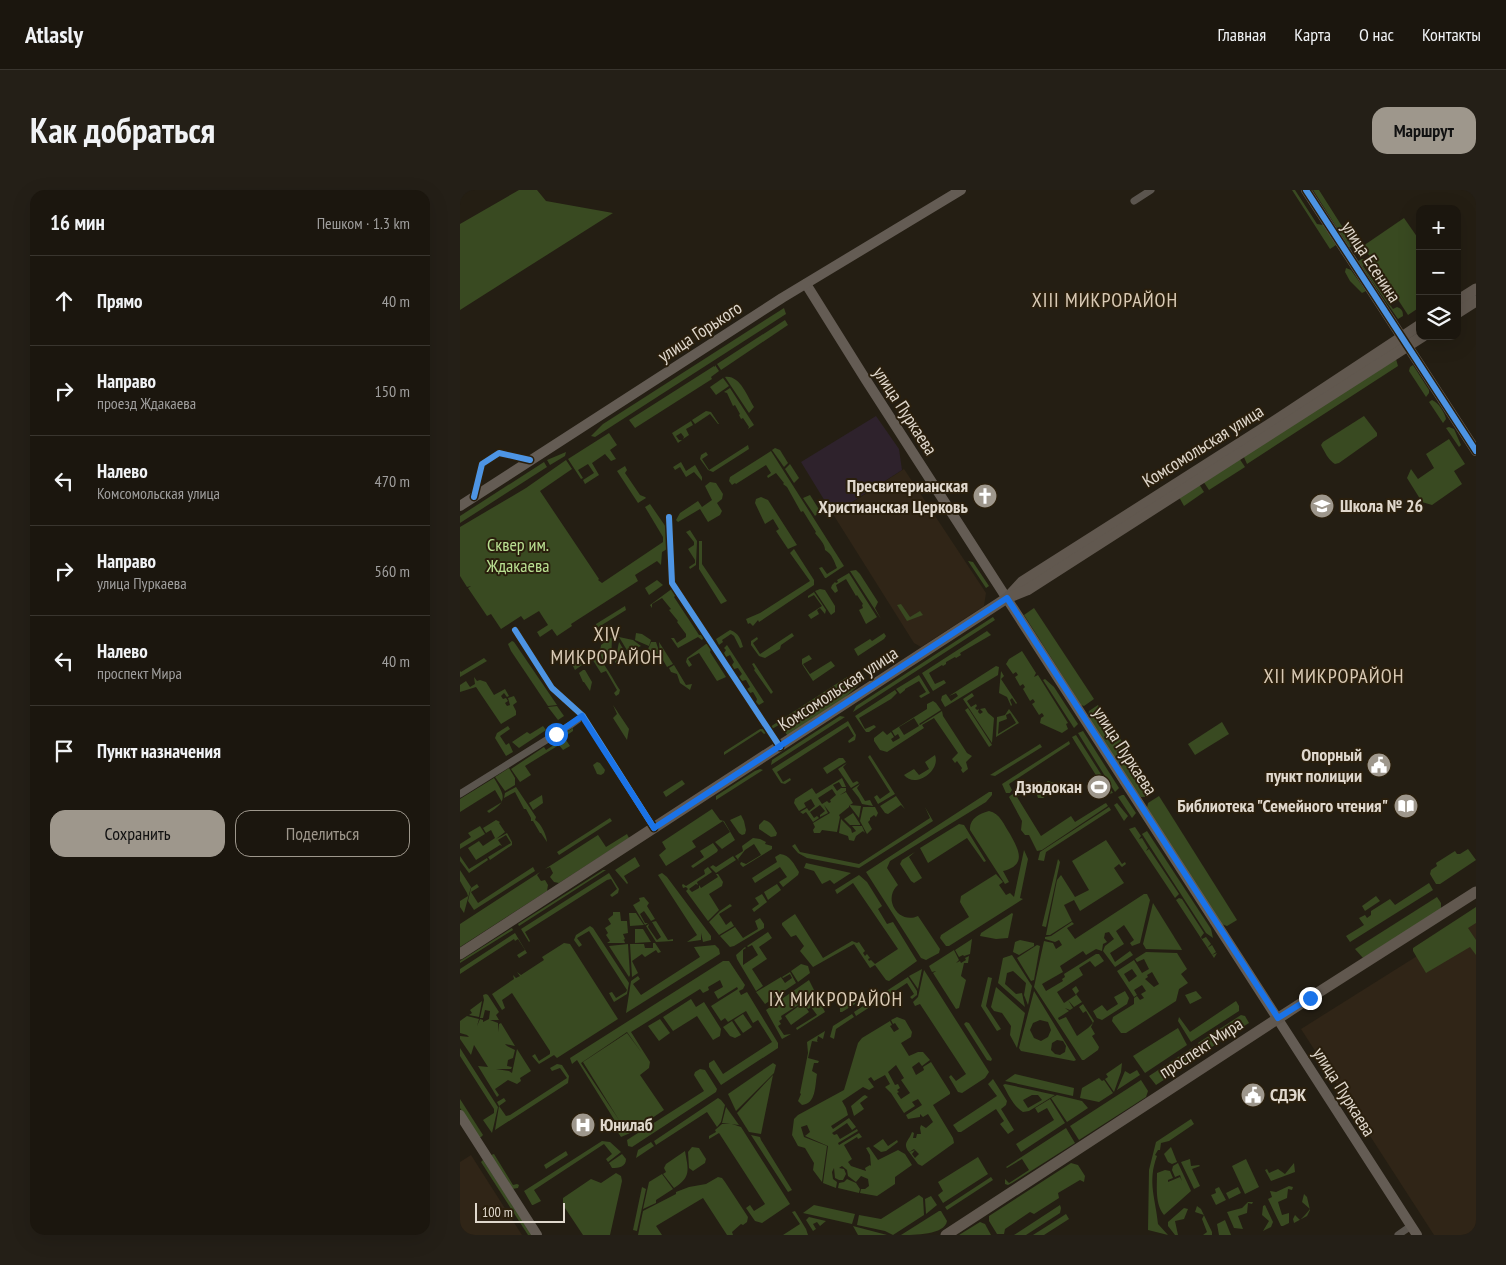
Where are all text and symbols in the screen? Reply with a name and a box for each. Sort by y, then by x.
text: Atlasly [25,19,83,50]
text: Главная [1218,23,1266,46]
text: Карта [1294,23,1331,46]
text: О нас [1359,23,1394,46]
text: Контакты [1422,23,1481,46]
text: Как добраться [30,107,215,153]
button: Маршрут [1372,107,1476,154]
map controls [1416,205,1461,340]
button: + [1416,205,1461,250]
text: 16 мин [50,209,105,236]
text: Пешком · 1.3 km [317,213,410,233]
street label: улица Есенина [1337,217,1406,307]
button: − [1416,250,1461,295]
icon: ahead [50,287,78,315]
district label: XIII МИКРОРАЙОН [1032,287,1178,313]
text: Прямо [97,289,142,313]
text: 40 m [382,291,410,311]
button: layers [1416,295,1461,340]
street label: улица Горького [653,296,746,367]
street label: улица Пуркаева [868,362,943,459]
text: Направо [97,369,156,393]
icon: right [50,377,78,405]
text: 150 m [375,381,410,401]
text: проезд Ждакаева [97,393,196,413]
street label: Комсомольская улица [1138,399,1268,492]
text: Налево [97,459,148,483]
icon: left [50,467,78,495]
text: 470 m [375,471,410,491]
place label: Пресвитерианская Христианская Церковь [818,474,969,518]
text: Комсомольская улица [97,483,220,503]
church icon: Пресвитерианская Христианская Церковь [972,483,998,509]
school or university icon: Школа № 26 [1309,493,1335,519]
place label: Школа № 26 [1340,494,1423,517]
park label: Сквер им. Ждакаева [486,533,549,577]
text: Направо [97,549,156,573]
icon: right [50,557,78,585]
text: 560 m [375,561,410,581]
text: улица Пуркаева [97,573,187,593]
district label: XIV МИКРОРАЙОН [550,621,664,670]
text: Налево [97,639,148,663]
street label: Комсомольская улица [773,641,902,736]
icon: left [50,647,78,675]
text: 40 m [382,651,410,671]
text: проспект Мира [97,663,182,683]
district label: XII МИКРОРАЙОН [1264,663,1404,689]
street label: улица Пуркаева [1088,702,1163,799]
route start [545,723,568,746]
icon: arrive [50,737,78,765]
text: Пункт назначения [97,739,221,763]
place label: Опорный пункт полиции [1266,743,1362,787]
public building icon: Опорный пункт полиции [1366,752,1392,778]
sports icon: Дзюдокан [1086,774,1112,800]
place label: Дзюдокан [1015,775,1082,798]
library icon: Библиотека "Семейного чтения" [1393,793,1419,819]
place label: Библиотека "Семейного чтения" [1177,794,1388,817]
button: Сохранить [50,810,225,857]
button: Поделиться [235,810,410,857]
district label: IX МИКРОРАЙОН [769,986,903,1012]
route end [1299,987,1322,1010]
street label: проспект Мира [1154,1012,1247,1083]
street label: улица Пуркаева [1308,1043,1381,1141]
public building icon: СДЭК [1240,1082,1266,1108]
place label: СДЭК [1270,1083,1307,1106]
hospital icon: Юнилаб [570,1112,596,1138]
place label: Юнилаб [600,1113,653,1136]
scale bar [475,1200,565,1223]
text: 100 m [482,1203,513,1221]

